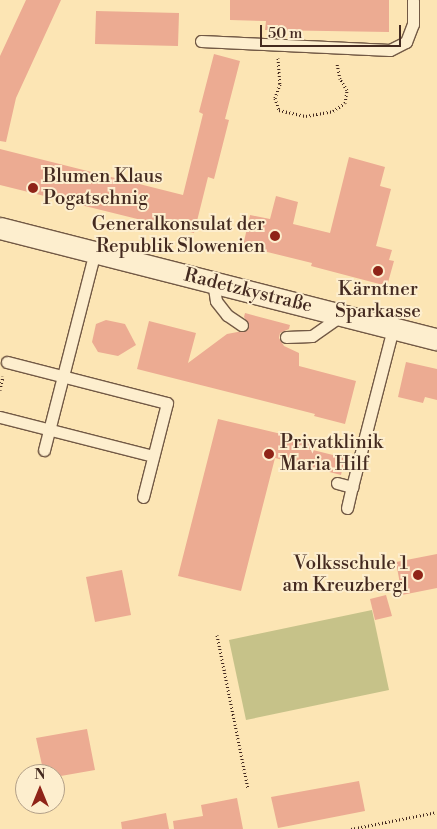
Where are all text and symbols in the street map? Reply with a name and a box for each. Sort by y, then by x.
scale bar [262,15,403,47]
text: 50 m [268,24,302,43]
place label: Blumen Klaus Pogatschnig [43,166,163,210]
marker: Blumen Klaus Pogatschnig [27,182,39,194]
place label: Generalkonsulat der Republik Slowenien [92,214,265,258]
marker: Generalkonsulat der Republik Slowenien [269,230,281,242]
street label: Radetzkystraße [181,264,315,318]
marker: Kärntner Sparkasse [372,265,384,277]
place label: Kärntner Sparkasse [335,279,421,323]
place label: Privatklinik Maria Hilf [280,432,383,476]
marker: Privatklinik Maria Hilf [262,447,276,461]
place label: Volksschule 1 am Kreuzbergl [282,553,408,597]
marker: Volksschule 1 am Kreuzbergl [412,569,424,581]
north arrow [15,764,65,814]
text: N [34,766,46,784]

